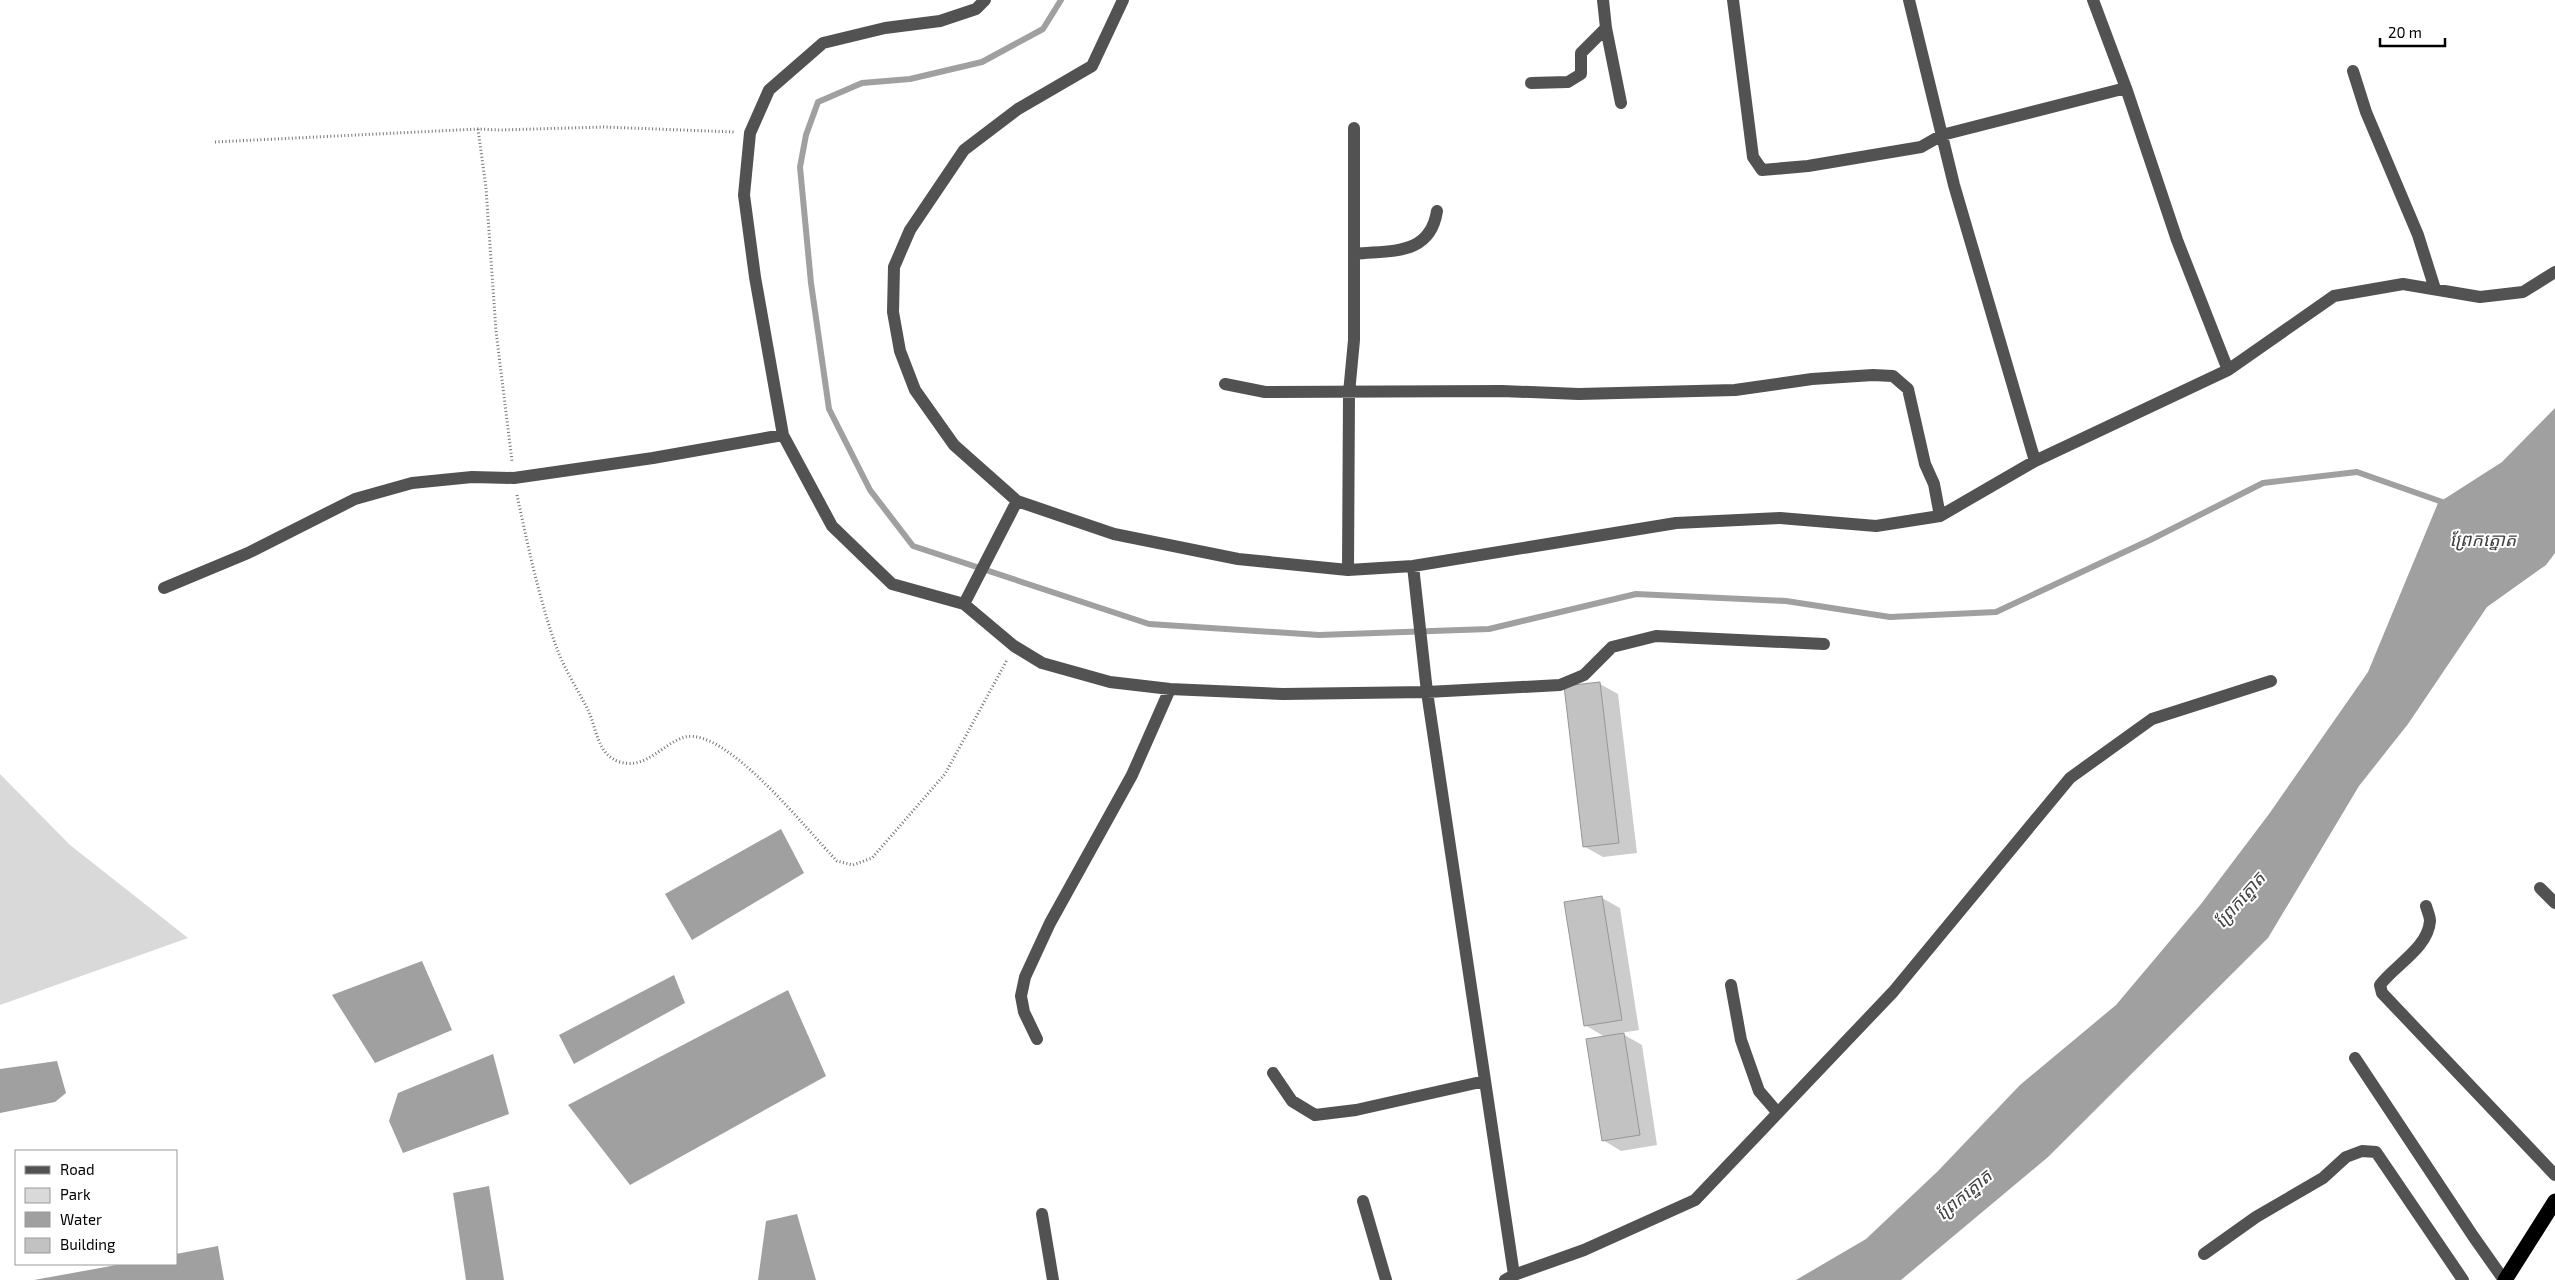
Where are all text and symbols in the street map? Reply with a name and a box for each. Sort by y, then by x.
scale bar [2380,15,2445,47]
text: 20 m [2388,23,2422,41]
water label: ព្រែកត្នោត [2450,528,2518,551]
water label: ព្រែកត្នោត [2209,866,2271,933]
legend [15,1150,178,1265]
text: Road [60,1160,95,1178]
water label: ព្រែកត្នោត [1931,1163,1998,1225]
text: Park [60,1185,91,1203]
text: Water [60,1210,102,1228]
text: Building [60,1235,116,1253]

